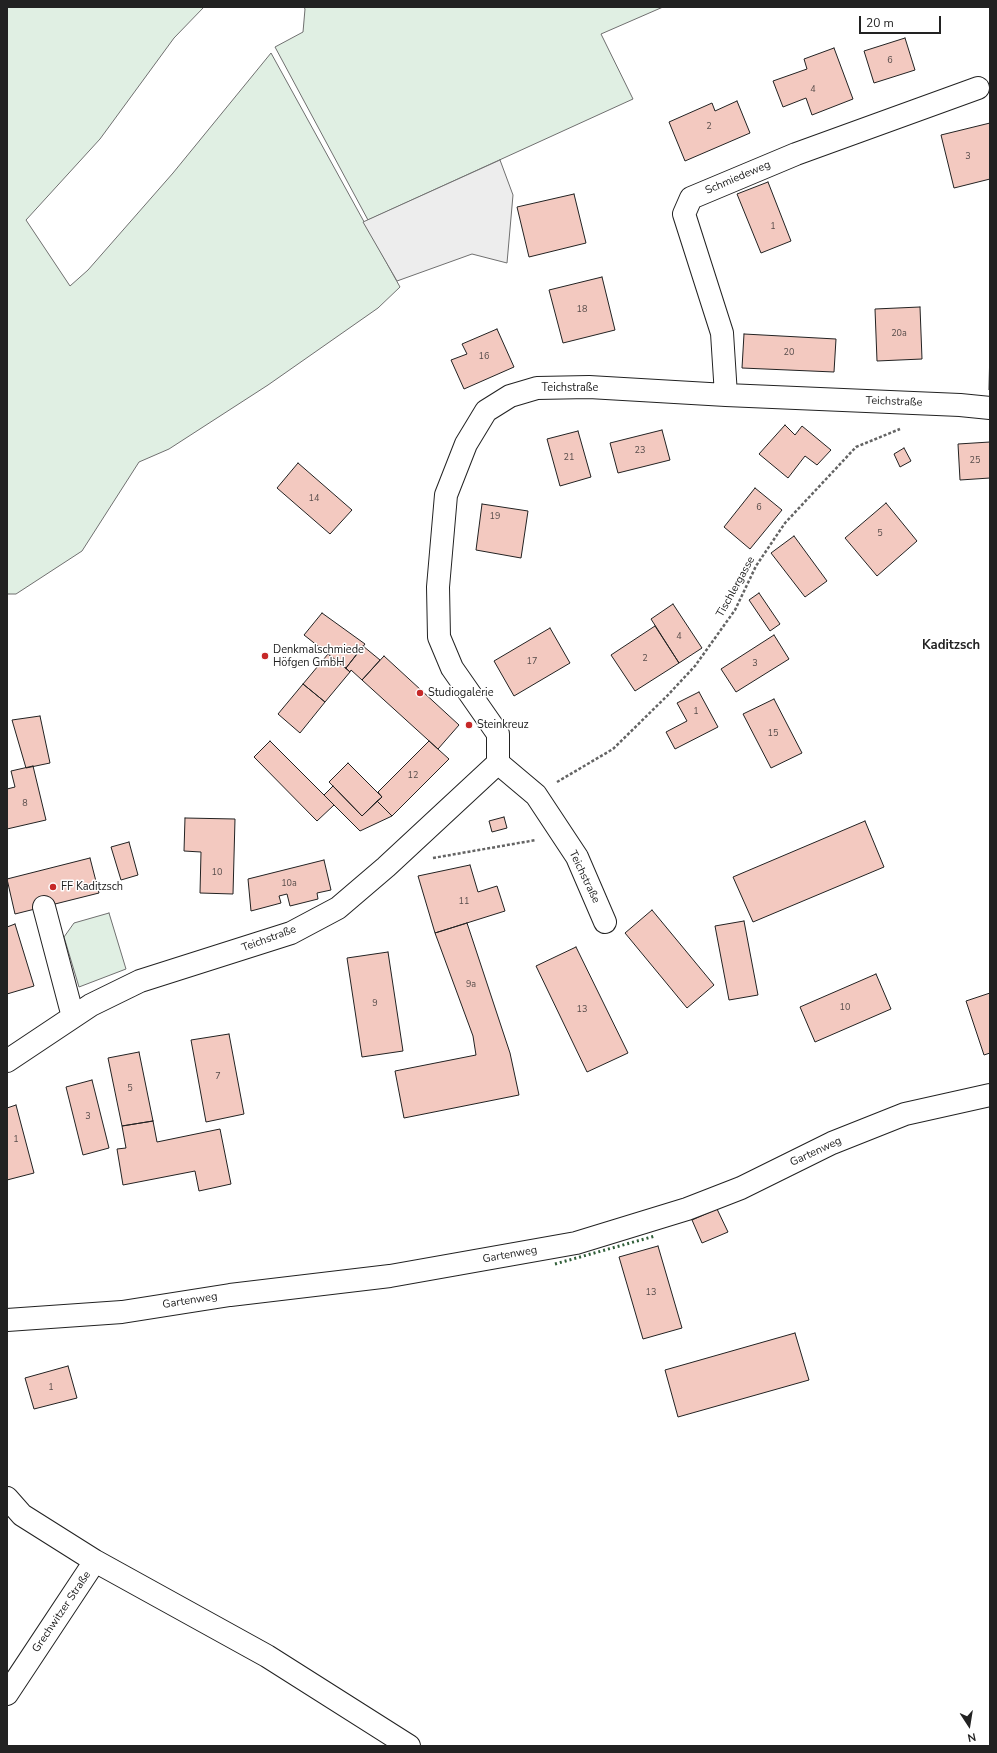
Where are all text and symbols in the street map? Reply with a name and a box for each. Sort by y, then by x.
scale bar [861,8,943,34]
text: 20 m [866,15,894,31]
house number: 6 [887,56,893,66]
house number: 4 [810,85,816,95]
house number: 2 [706,122,712,132]
house number: 3 [965,152,971,162]
street label: Schmiedeweg [703,158,773,198]
house number: 1 [770,222,776,232]
house number: 18 [577,305,587,315]
house number: 20a [891,329,907,339]
house number: 20 [784,348,794,358]
house number: 16 [479,352,489,362]
street label: Teichstraße [542,381,598,395]
street label: Teichstraße [865,394,923,410]
house number: 23 [635,446,645,456]
house number: 21 [564,453,574,463]
house number: 25 [970,456,980,466]
house number: 14 [309,494,319,504]
house number: 6 [756,503,762,513]
house number: 19 [490,512,500,522]
house number: 5 [877,529,883,539]
street label: Tischlergasse [714,554,758,620]
house number: 4 [676,632,682,642]
district label: Kaditzsch [922,638,980,654]
place label: Denkmalschmiede Höfgen GmbH [273,643,364,669]
marker: Denkmalschmiede Höfgen GmbH [260,651,270,661]
house number: 2 [642,654,648,664]
house number: 17 [527,657,537,667]
house number: 3 [752,659,758,669]
place label: Studiogalerie [428,686,494,700]
marker: Studiogalerie [415,688,425,698]
house number: 1 [693,707,699,717]
place label: Steinkreuz [477,718,529,732]
marker: Steinkreuz [464,720,474,730]
house number: 15 [768,729,778,739]
house number: 12 [408,771,418,781]
house number: 8 [22,799,28,809]
street label: Teichstraße [566,849,602,905]
house number: 10 [212,868,222,878]
house number: 10a [281,879,297,889]
place label: FF Kaditzsch [61,880,123,894]
marker: FF Kaditzsch [48,882,58,892]
house number: 11 [459,897,469,907]
street label: Teichstraße [240,923,298,955]
house number: 9a [466,980,476,990]
house number: 9 [372,999,378,1009]
house number: 10 [840,1003,850,1013]
house number: 13 [577,1005,587,1015]
house number: 7 [215,1072,221,1082]
house number: 5 [127,1084,133,1094]
house number: 3 [85,1112,91,1122]
street label: Gartenweg [788,1134,844,1170]
house number: 1 [13,1135,19,1145]
street label: Gartenweg [482,1244,538,1266]
house number: 13 [646,1288,656,1298]
street label: Gartenweg [162,1290,218,1312]
house number: 1 [48,1383,54,1393]
street label: Grechwitzer Straße [30,1569,94,1655]
north arrow [949,1705,989,1745]
text: N [966,1729,977,1745]

